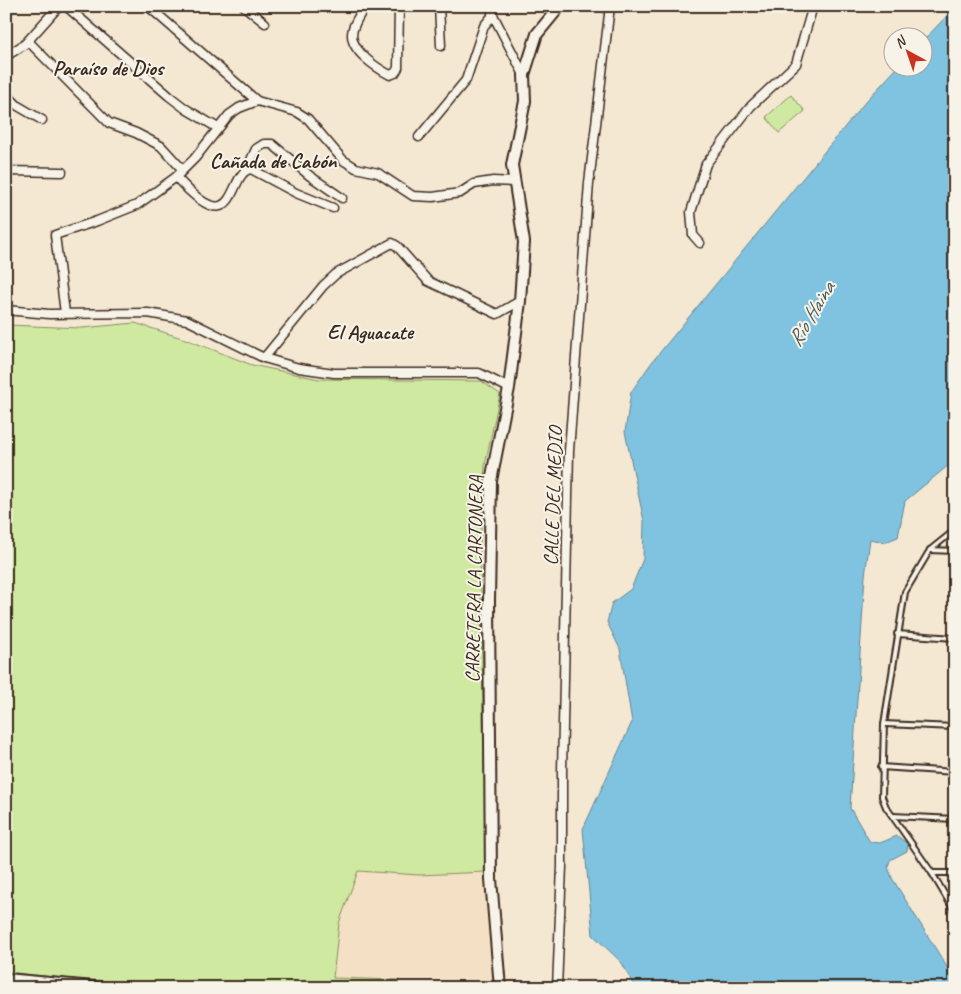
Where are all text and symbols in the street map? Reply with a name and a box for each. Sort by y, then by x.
north arrow [884,28,934,78]
text: N [891,32,911,52]
district label: Paraíso de Dios [53,55,166,81]
district label: Cañada de Cabón [210,148,338,174]
water label: Río Haina [782,276,841,351]
district label: El Aguacate [327,319,415,345]
street label: CALLE DEL MEDIO [538,424,568,566]
street label: CARRETERA LA CARTONERA [460,474,488,683]

